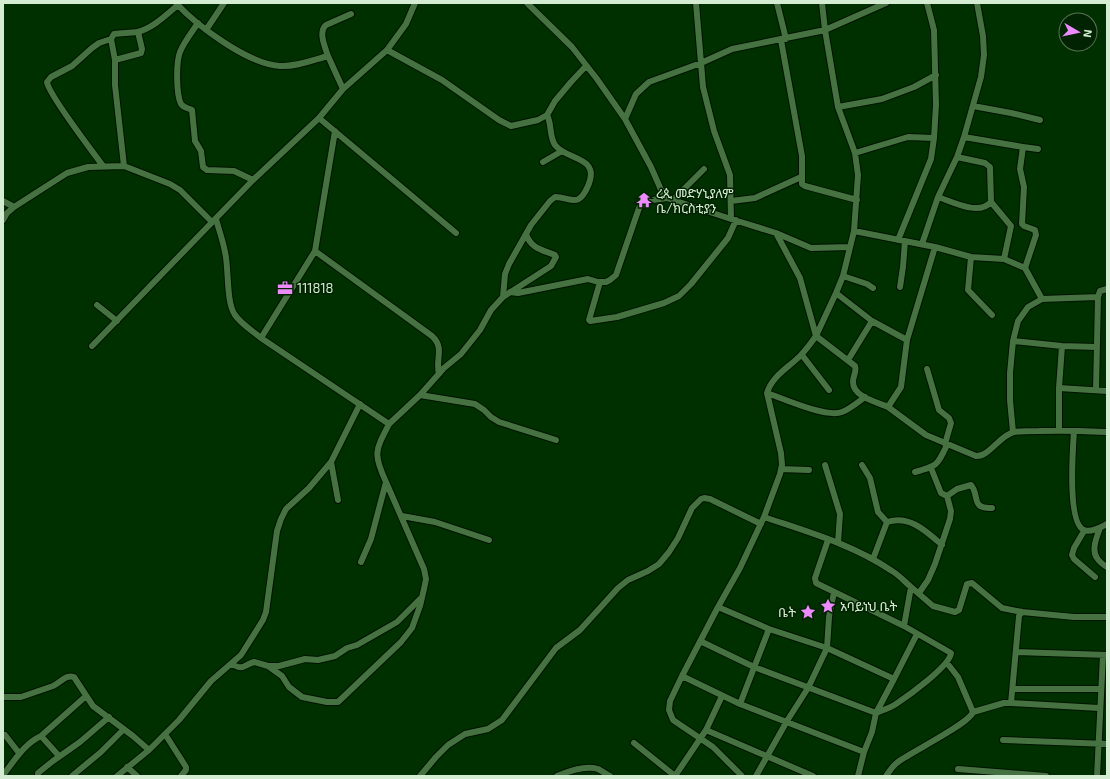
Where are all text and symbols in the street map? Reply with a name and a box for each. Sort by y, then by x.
north arrow [1058,12,1098,52]
text: N [1081,29,1095,39]
place label: ረጲ መድሃኒያለም ቤ/ክርስቲያን [656,185,734,216]
temple icon: ረጲ መድሃኒያለም ቤ/ክርስቲያን [635,191,653,209]
office icon: 111818 [276,279,294,297]
place label: 111818 [297,280,333,296]
place icon: አባይነህ ቤት [819,597,837,615]
place label: አባይነህ ቤት [840,598,898,614]
place icon: ቤት [799,603,817,621]
place label: ቤት [778,604,796,620]

